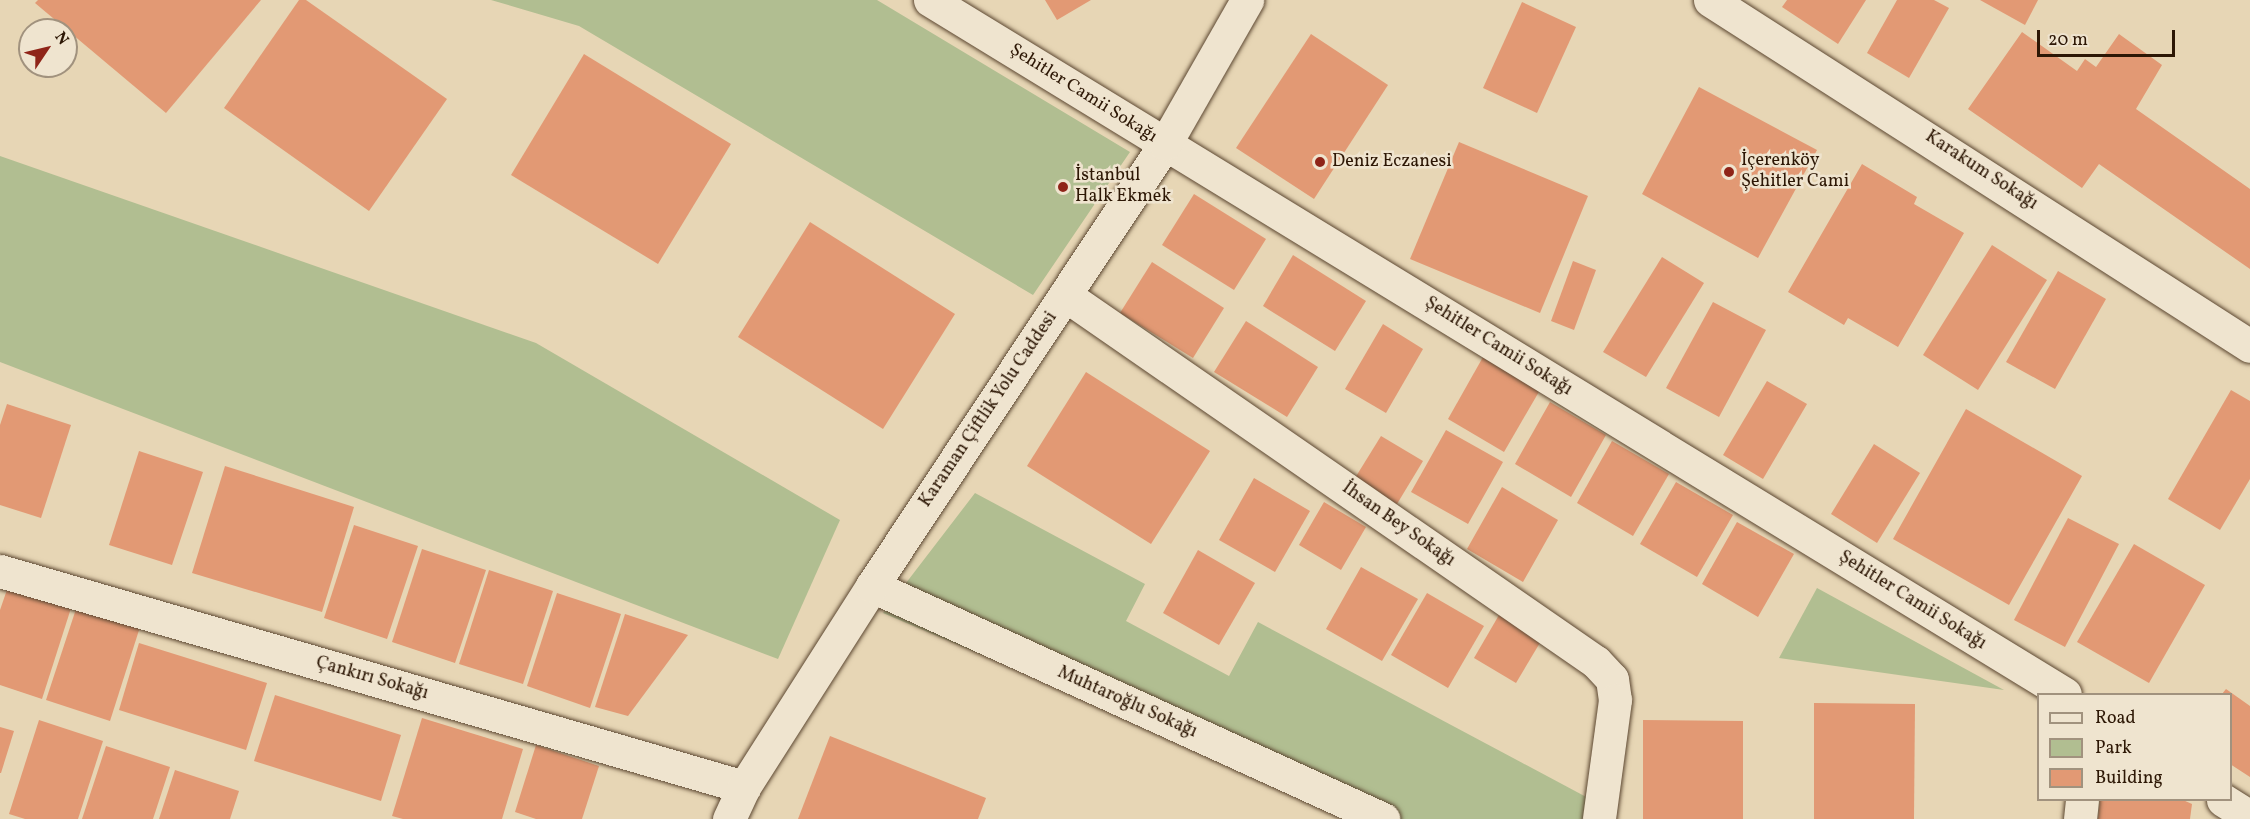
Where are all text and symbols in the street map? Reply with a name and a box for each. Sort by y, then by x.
north arrow [18,18,78,78]
scale bar [2040,18,2178,56]
text: N [49,28,73,50]
text: 20 m [2048,28,2088,53]
street label: Şehitler Camii Sokağı [1005,40,1161,148]
street label: Karakum Sokağı [1921,127,2041,215]
place label: Deniz Eczanesi [1332,151,1452,173]
place label: İçerenköy Şehitler Cami [1741,151,1849,194]
marker: Deniz Eczanesi [1313,155,1327,169]
marker: İçerenköy Şehitler Cami [1722,165,1736,179]
place label: İstanbul Halk Ekmek [1075,166,1171,208]
marker: İstanbul Halk Ekmek [1056,180,1070,194]
street label: Şehitler Camii Sokağı [1420,293,1576,401]
street label: Karaman Çiftlik Yolu Caddesi [915,308,1063,512]
street label: İhsan Bey Sokağı [1337,478,1459,572]
street label: Şehitler Camii Sokağı [1834,547,1990,655]
street label: Çankırı Sokağı [313,653,431,705]
street label: Muhtaroğlu Sokağı [1054,662,1200,744]
legend [2037,693,2232,801]
text: Road [2095,706,2136,731]
text: Park [2095,736,2132,761]
text: Building [2095,766,2163,791]

